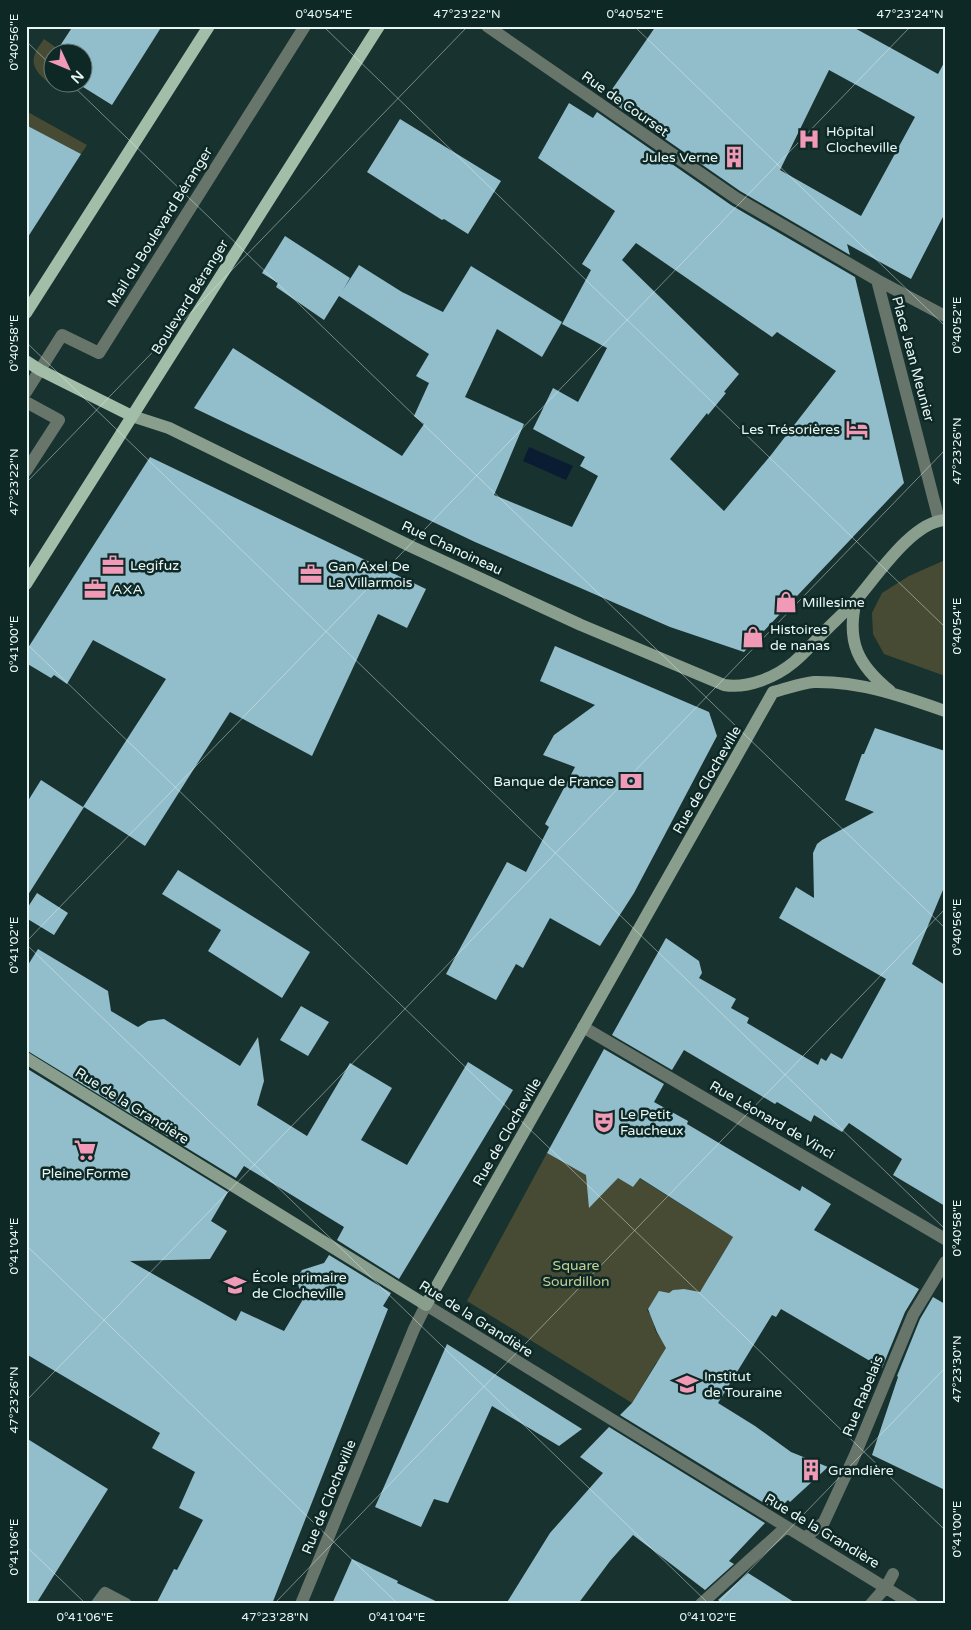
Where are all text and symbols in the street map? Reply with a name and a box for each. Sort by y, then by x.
text: 0°40'54"E [296,7,353,21]
text: 47°23'22"N [433,7,501,21]
text: 0°40'52"E [607,7,664,21]
text: 47°23'24"N [876,7,944,21]
text: 0°40'56"E [7,13,21,71]
north arrow [42,42,92,92]
text: N [67,67,87,87]
street label: Rue de Courset [578,68,672,141]
place label: Hôpital Clocheville [826,123,897,156]
hospital icon: Hôpital Clocheville [796,126,822,152]
street label: Mail du Boulevard Béranger [104,144,216,310]
building icon: Jules Verne [721,144,747,170]
place label: Jules Verne [642,149,718,166]
street label: Boulevard Béranger [148,236,232,358]
street label: Place Jean Meunier [888,294,938,424]
text: 0°40'52"E [950,296,964,354]
text: 0°40'58"E [7,314,21,372]
hotel icon: Les Trésorières [844,416,870,442]
text: 47°23'26"N [950,417,964,485]
place label: Les Trésorières [741,421,840,438]
text: 47°23'22"N [7,448,21,516]
street label: Rue Chanoineau [399,517,505,579]
office icon: Legifuz [100,552,126,578]
place label: Legifuz [130,557,179,574]
place label: Gan Axel De La Villarmois [328,558,413,591]
office icon: Gan Axel De La Villarmois [298,561,324,587]
office icon: AXA [82,576,108,602]
place label: AXA [112,581,143,598]
shop icon: Millesime [773,589,799,615]
place label: Millesime [802,594,865,611]
text: 0°40'54"E [950,597,964,655]
text: 0°41'00"E [7,615,21,673]
place label: Histoires de nanas [770,621,830,654]
shop icon: Histoires de nanas [740,624,766,650]
street label: Rue de Clocheville [669,723,745,837]
bank icon: Banque de France [618,768,644,794]
place label: Banque de France [493,773,614,790]
text: 0°40'56"E [950,898,964,956]
text: 0°41'02"E [7,916,21,974]
street label: Rue de la Grandière [72,1064,192,1148]
street label: Rue de Clocheville [469,1075,545,1189]
street label: Rue Léonard de Vinci [706,1077,838,1163]
place label: Le Petit Faucheux [620,1106,684,1139]
theatre icon: Le Petit Faucheux [591,1109,617,1135]
supermarket icon: Pleine Forme [72,1137,98,1163]
place label: Pleine Forme [42,1165,129,1182]
text: 0°40'58"E [950,1199,964,1257]
text: 0°41'04"E [7,1217,21,1275]
park label: Square Sourdillon [542,1257,610,1290]
place label: École primaire de Clocheville [252,1269,347,1302]
school or university icon: École primaire de Clocheville [222,1272,248,1298]
street label: Rue de la Grandière [416,1277,536,1361]
text: 47°23'30"N [950,1335,964,1403]
street label: Rue Rabelais [839,1353,887,1439]
text: 47°23'26"N [7,1366,21,1434]
place label: Institut de Touraine [704,1368,782,1401]
school or university icon: Institut de Touraine [674,1371,700,1397]
street label: Rue de Clocheville [298,1437,360,1557]
building icon: Grandière [798,1457,824,1483]
place label: Grandière [828,1462,894,1479]
street label: Rue de la Grandière [761,1490,883,1572]
text: 0°41'00"E [950,1500,964,1558]
text: 0°41'06"E [7,1518,21,1576]
text: 0°41'06"E [57,1610,114,1624]
text: 47°23'28"N [241,1610,309,1624]
text: 0°41'04"E [369,1610,426,1624]
text: 0°41'02"E [680,1610,737,1624]

